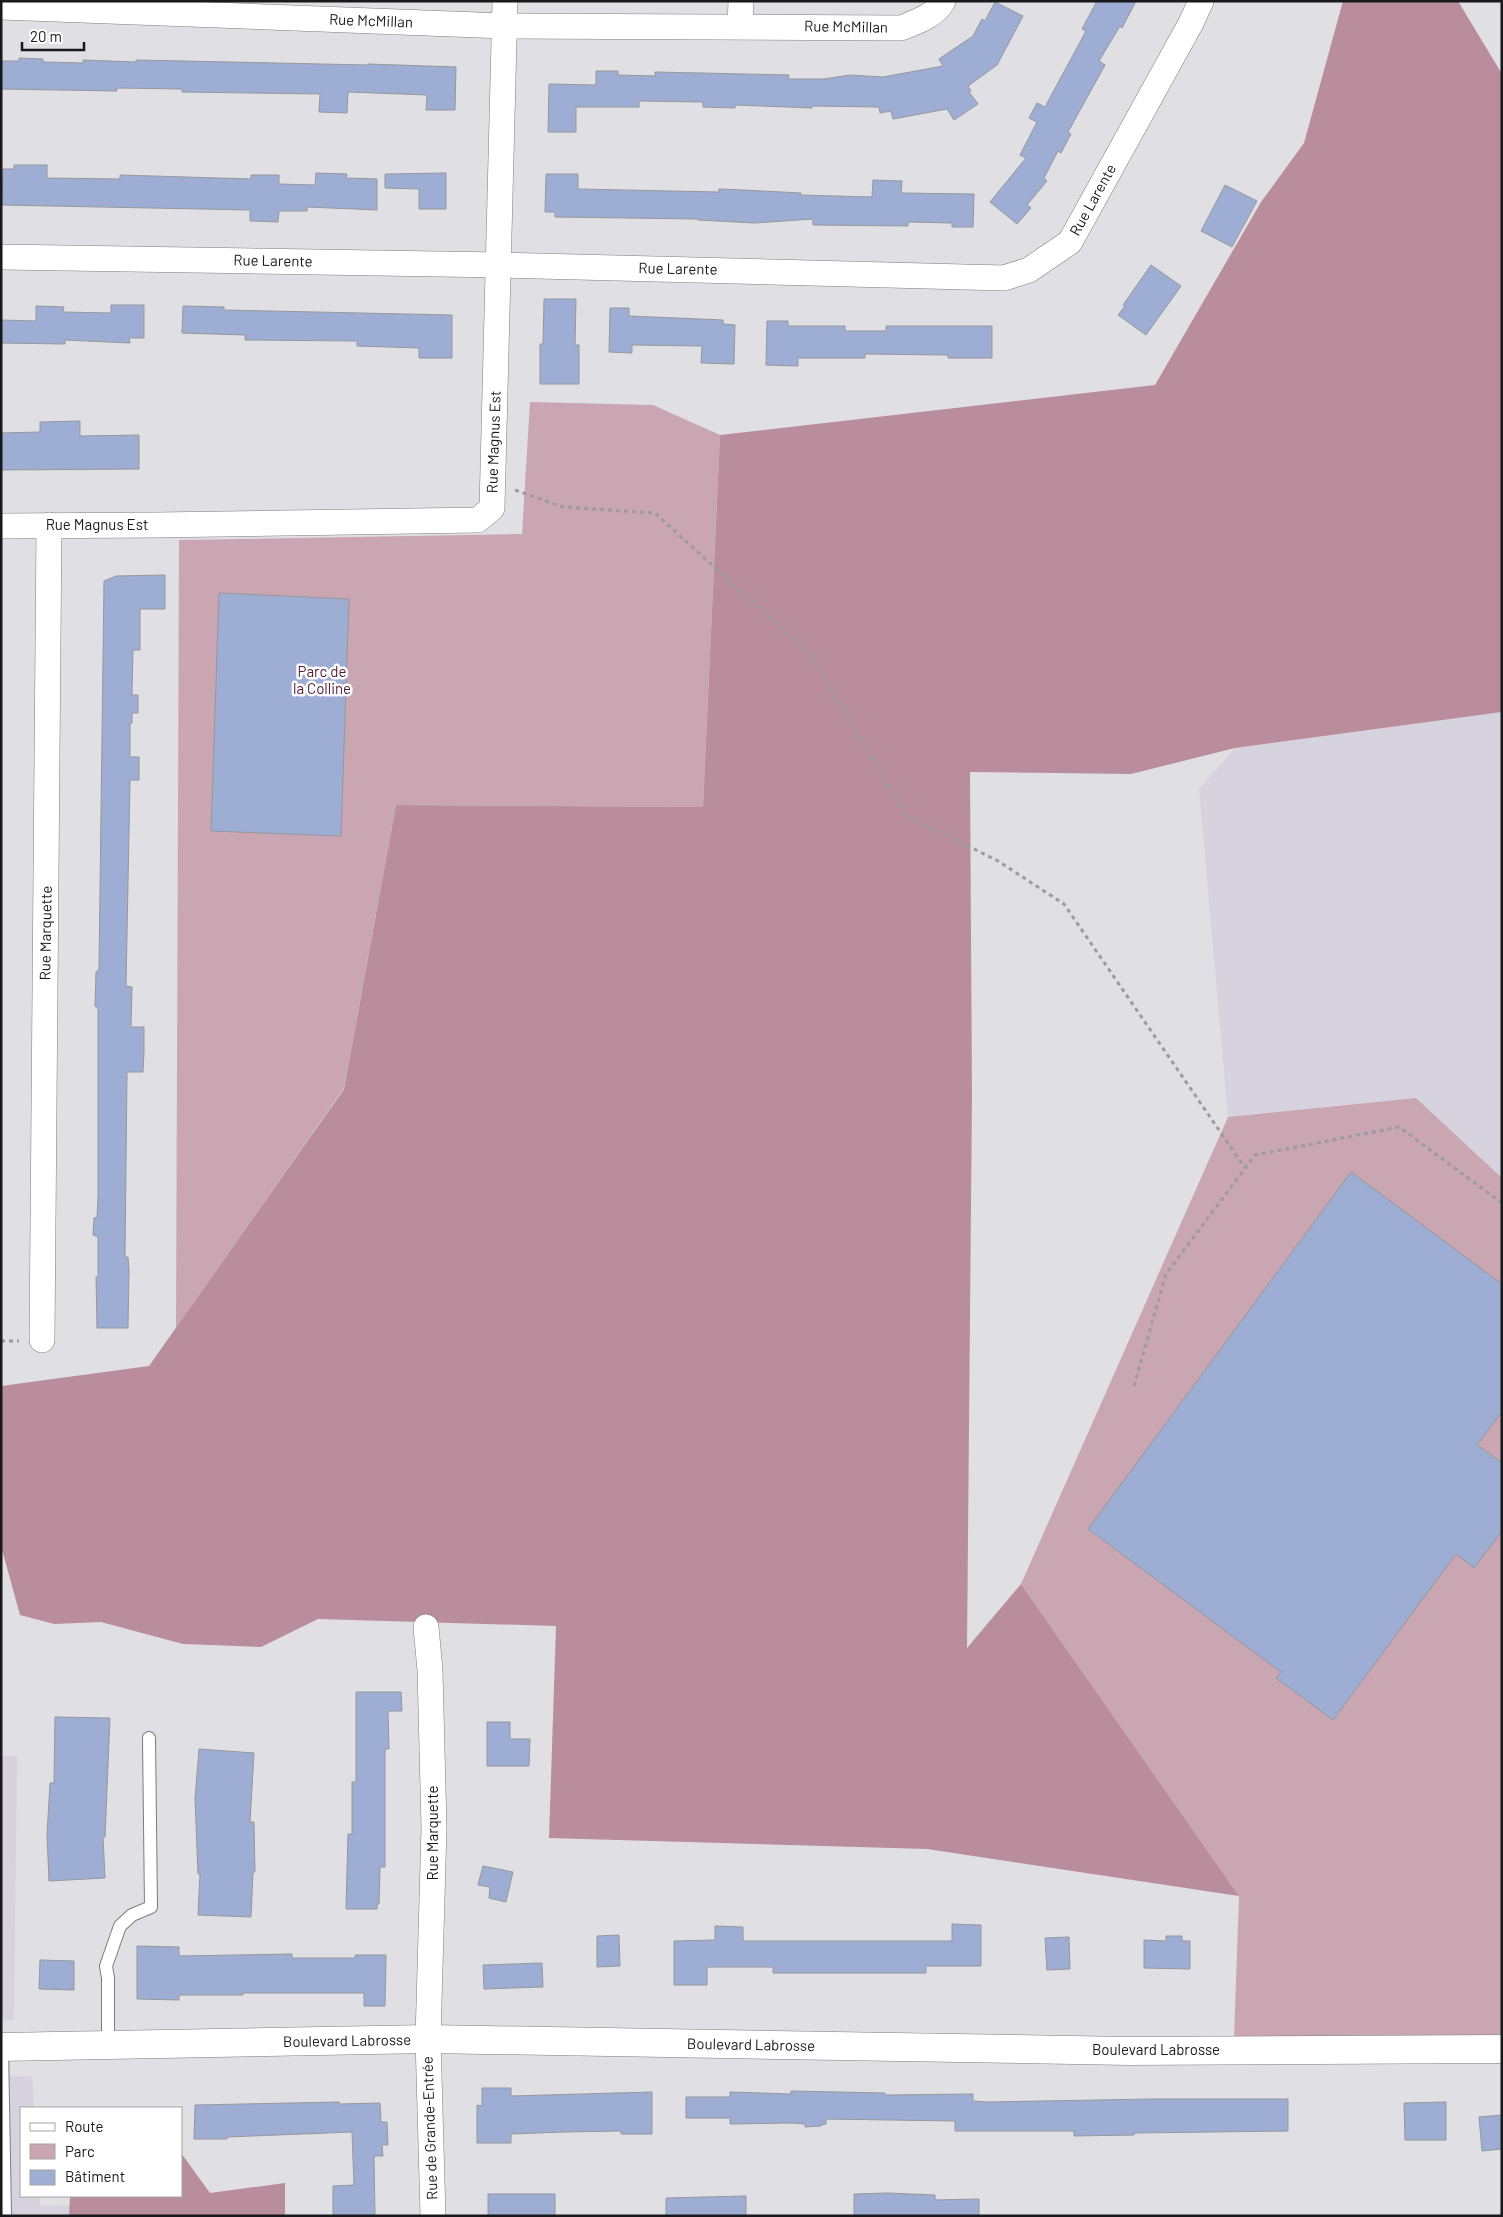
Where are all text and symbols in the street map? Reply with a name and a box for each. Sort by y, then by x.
street label: Rue McMillan [329,10,413,30]
street label: Rue McMillan [804,16,888,36]
scale bar [22,20,85,52]
text: 20 m [30,27,62,45]
street label: Rue Larente [1065,161,1119,238]
street label: Rue Larente [233,250,313,270]
street label: Rue Larente [638,258,718,278]
street label: Rue Magnus Est [482,390,504,494]
street label: Rue Magnus Est [46,515,148,533]
park label: Parc de la Colline [293,662,351,697]
street label: Rue Marquette [35,885,55,981]
street label: Rue Marquette [423,1786,441,1880]
street label: Boulevard Labrosse [283,2030,411,2050]
street label: Boulevard Labrosse [687,2034,815,2054]
street label: Boulevard Labrosse [1092,2040,1220,2058]
street label: Rue de Grande-Entrée [417,2056,441,2200]
legend [20,2107,182,2197]
text: Route [65,2117,104,2135]
text: Parc [65,2142,95,2160]
text: Bâtiment [65,2167,125,2185]

